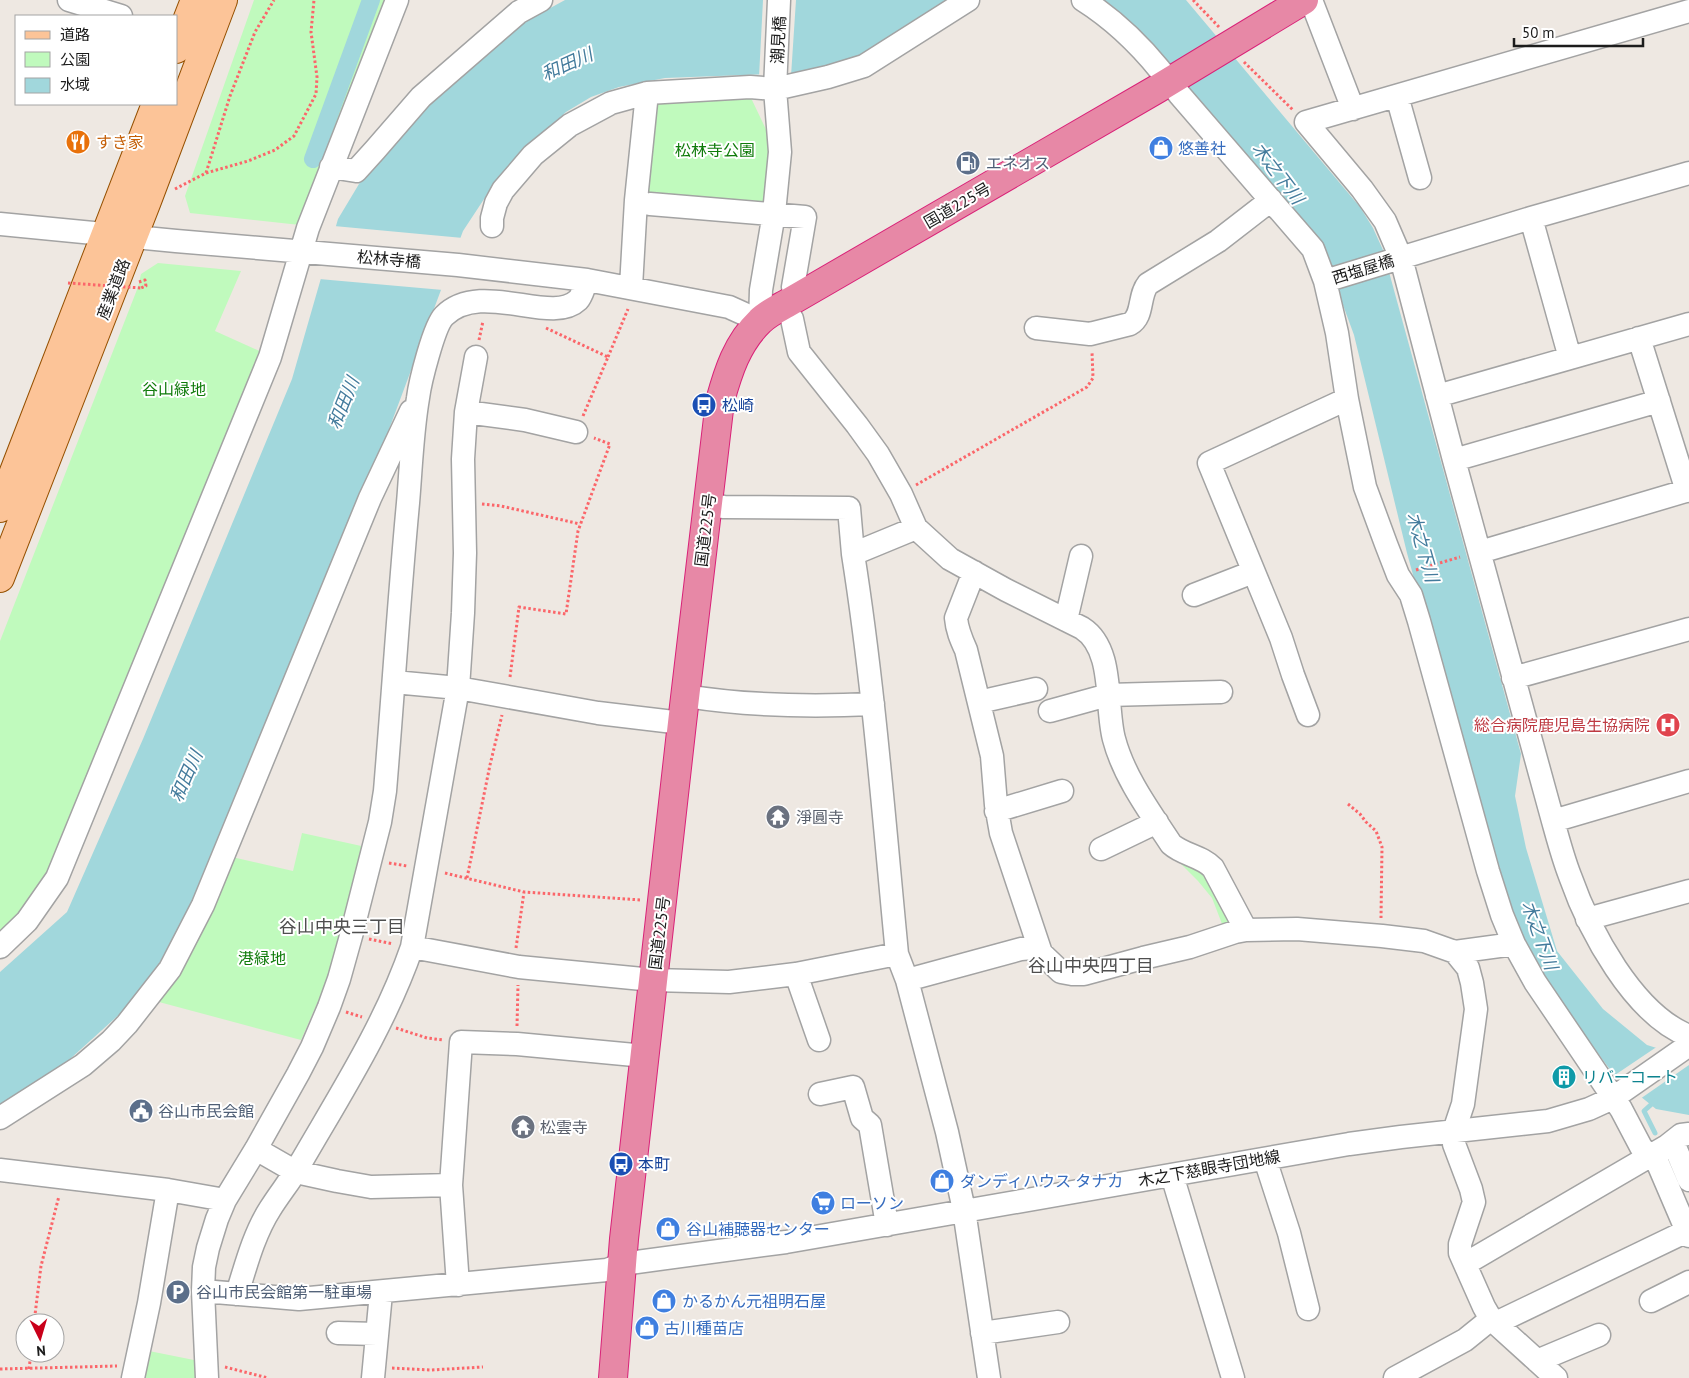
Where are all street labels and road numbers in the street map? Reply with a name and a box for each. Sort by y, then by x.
street label: 潮見橋 [767,16,789,64]
street label: 国道225号 [920,178,994,232]
street label: 松林寺橋 [356,246,422,272]
street label: 西塩屋橋 [1329,250,1397,288]
street label: 産業道路 [92,256,134,322]
street label: 国道225号 [691,492,719,568]
street label: 国道225号 [645,895,673,971]
street label: 木之下慈眼寺団地線 [1136,1146,1282,1190]

